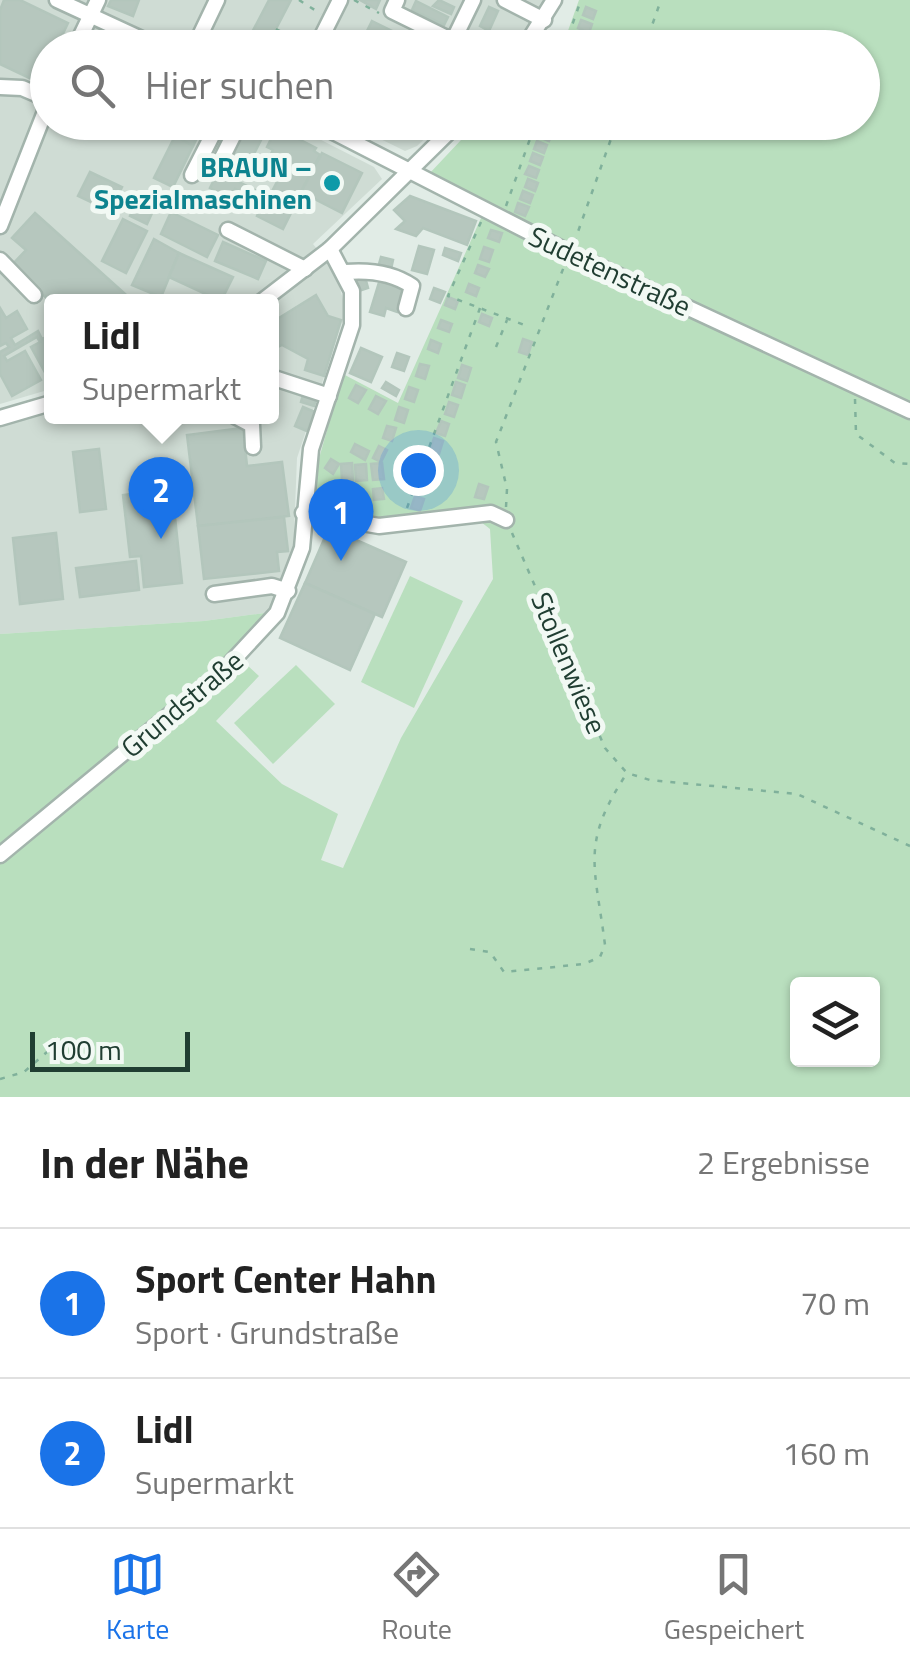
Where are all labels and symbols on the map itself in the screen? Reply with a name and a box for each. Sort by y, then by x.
place label: BRAUN – Spezialmaschinen [94,145,312,220]
marker: BRAUN – Spezialmaschinen [321,172,343,194]
street label: Sudetenstraße [522,214,698,327]
your location [393,445,444,496]
pin: 2 [128,456,194,539]
pin: 1 [308,478,374,561]
street label: Stollenwiese [520,585,619,740]
street label: Grundstraße [111,639,252,768]
scale bar [30,1027,190,1072]

